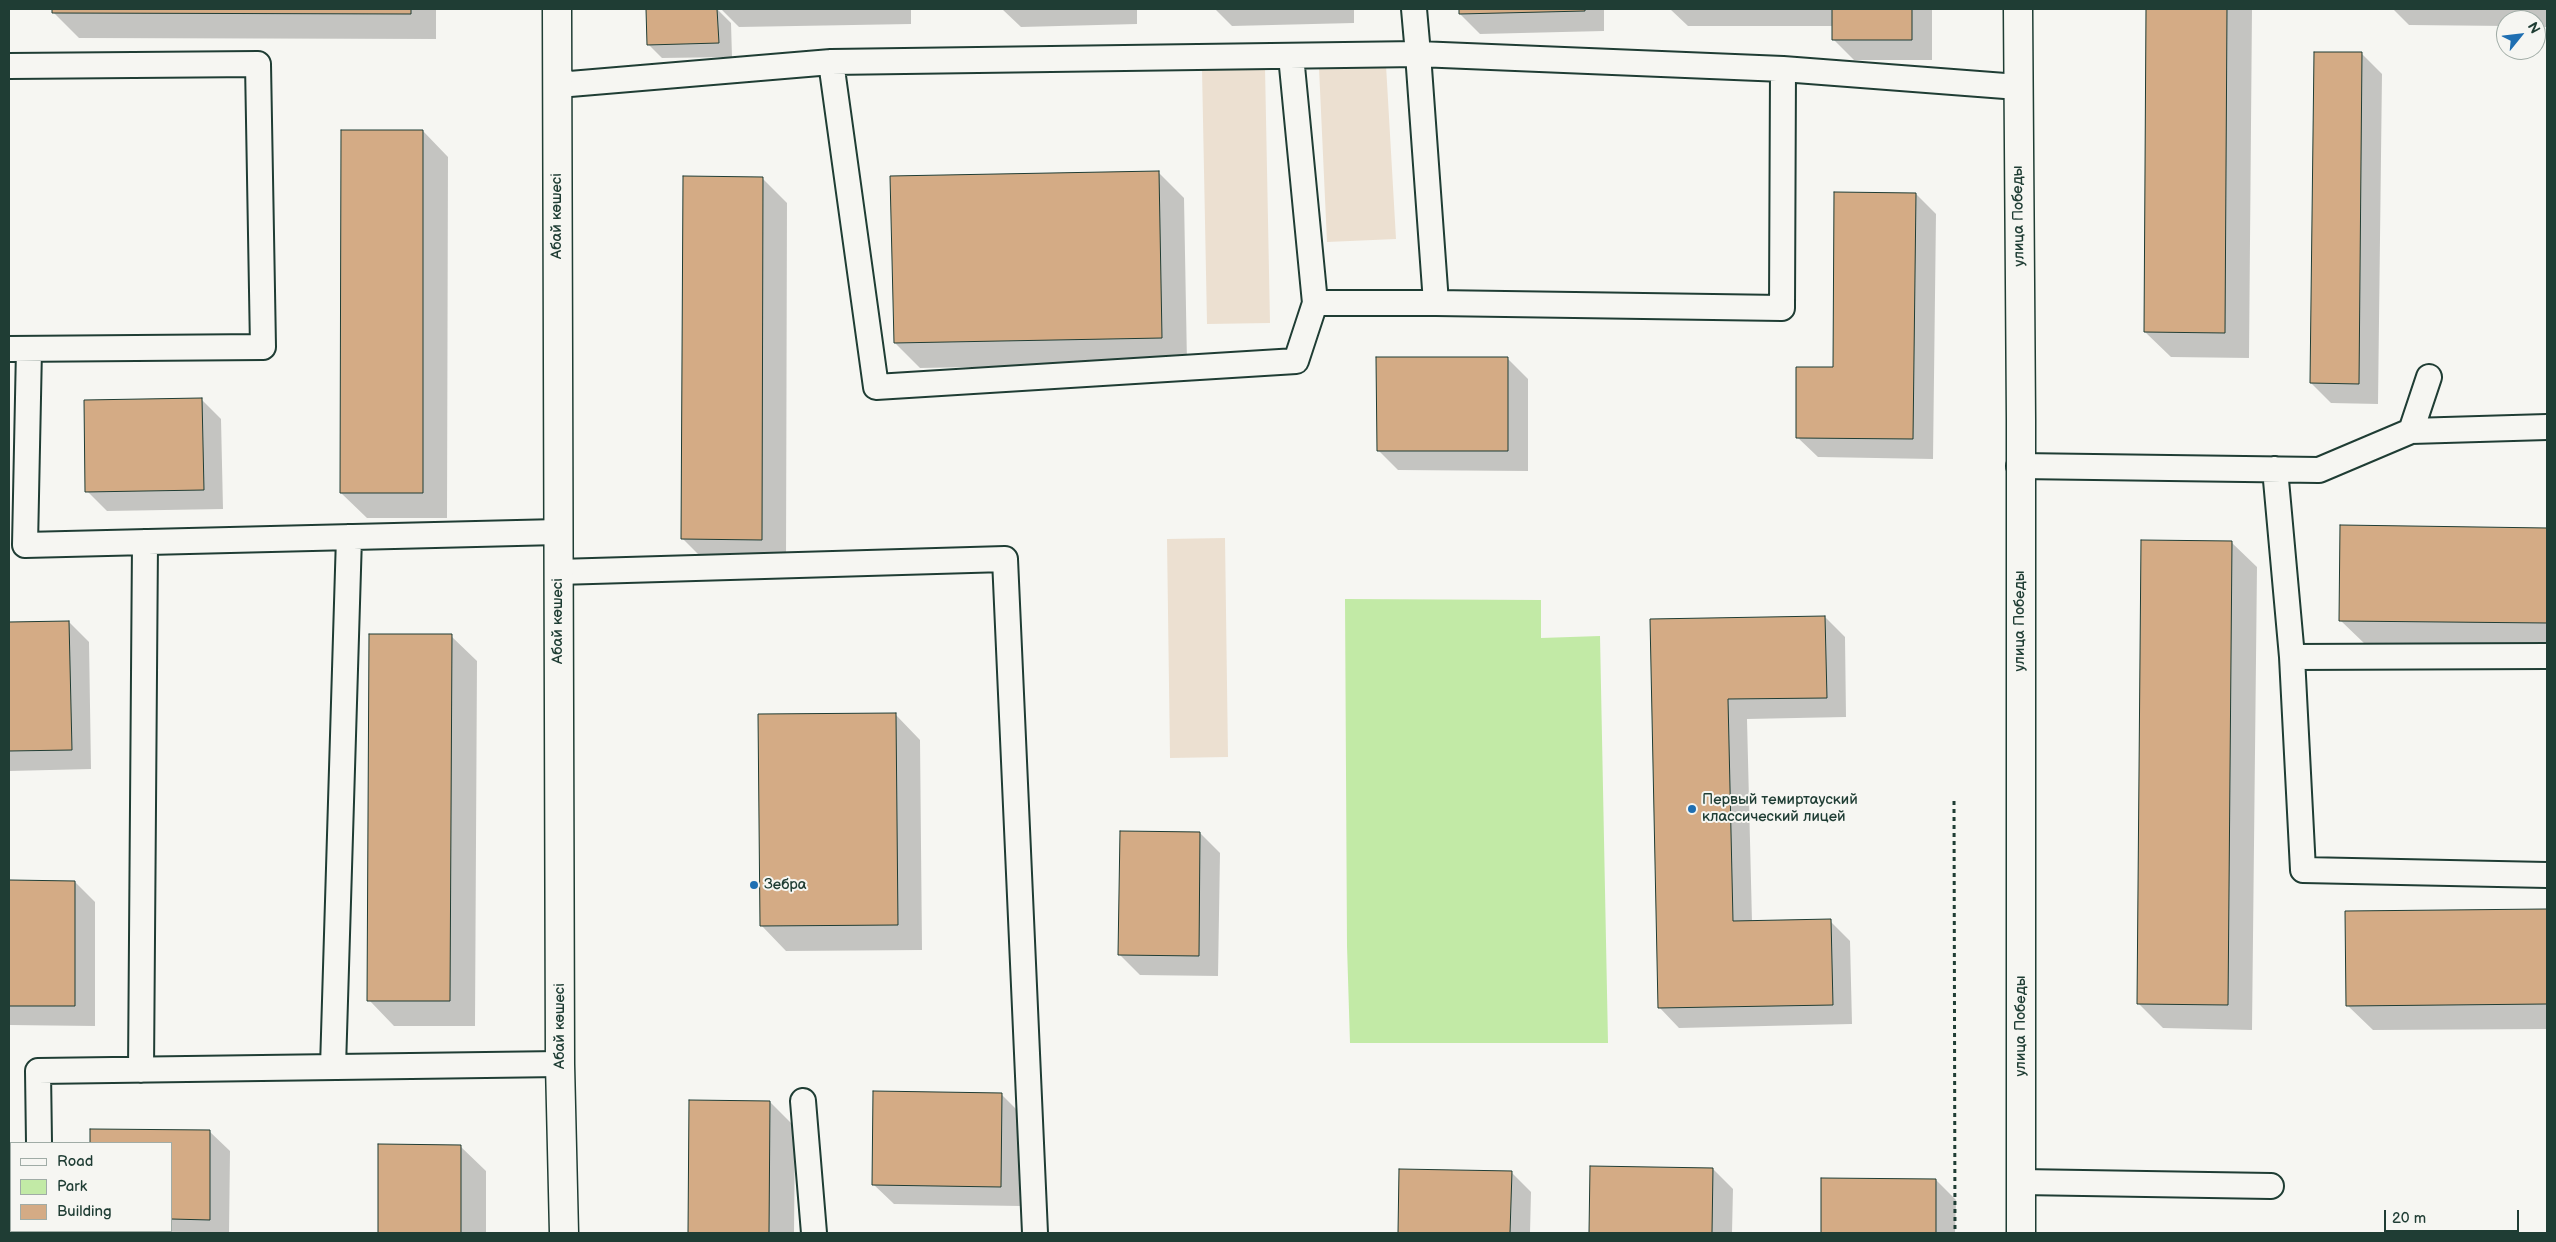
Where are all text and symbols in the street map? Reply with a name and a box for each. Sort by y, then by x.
north arrow [2496,10,2546,60]
text: N [2524,19,2544,37]
street label: улица Победы [2009,165,2029,267]
street label: Абай көшесі [548,173,566,259]
street label: улица Победы [2011,570,2029,672]
street label: Абай көшесі [549,578,567,664]
place label: Первый темиртауский классический лицей [1702,791,1858,826]
marker: Первый темиртауский классический лицей [1686,803,1698,815]
place label: Зебра [764,876,807,894]
marker: Зебра [748,879,760,891]
street label: улица Победы [2012,975,2030,1077]
street label: Абай көшесі [551,983,569,1069]
legend [10,1142,172,1232]
text: Road [57,1152,93,1171]
text: Park [57,1177,87,1196]
scale bar [2386,1200,2521,1232]
text: Building [57,1202,112,1221]
text: 20 m [2392,1209,2426,1228]

